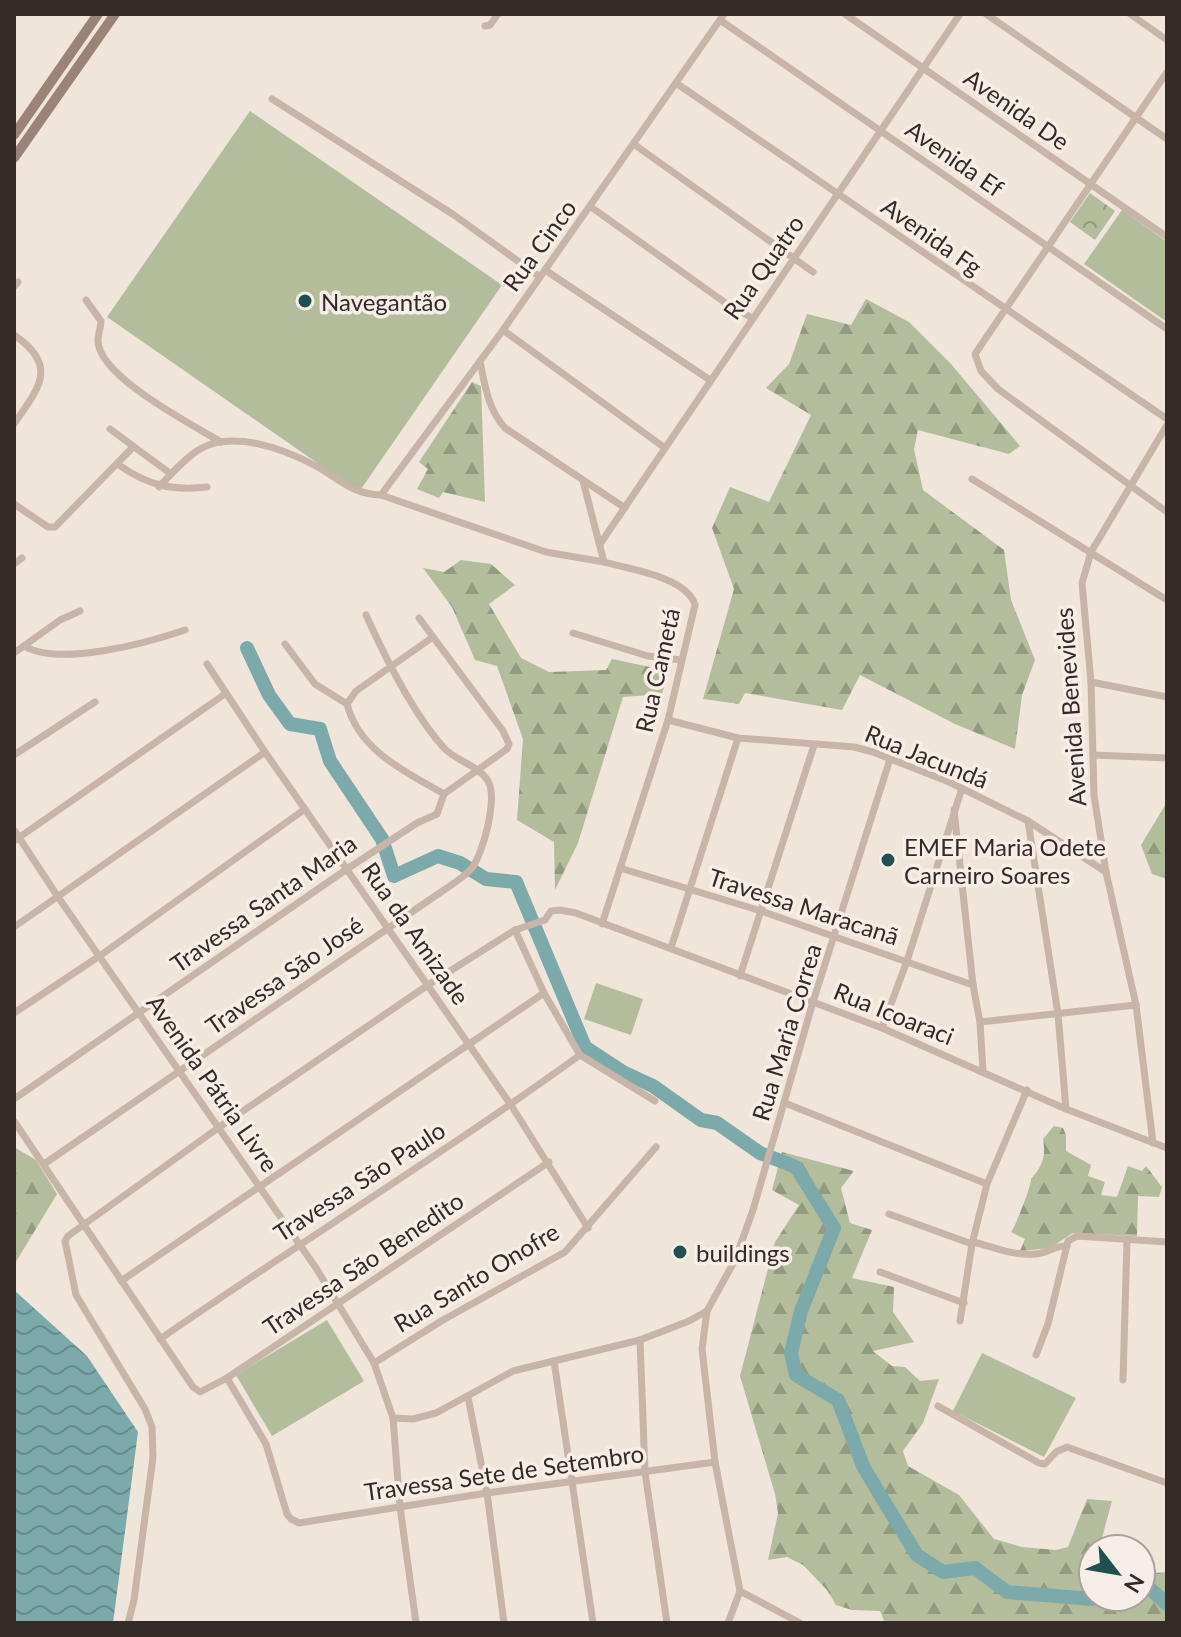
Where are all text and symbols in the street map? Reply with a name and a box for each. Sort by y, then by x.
street label: Avenida De [959,62,1075,156]
street label: Avenida Ef [901,114,1010,202]
street label: Avenida Fg [876,191,988,281]
street label: Rua Cinco [496,194,582,296]
street label: Rua Quatro [717,209,809,325]
place label: Navegantão [321,287,447,316]
marker: Navegantão [296,292,314,310]
street label: Rua Cametá [629,605,685,735]
street label: Avenida Benevides [1049,607,1091,807]
street label: Rua Jacundá [861,718,993,794]
street label: Travessa Santa Maria [164,828,362,978]
place label: EMEF Maria Odete Carneiro Soares [904,832,1106,889]
marker: EMEF Maria Odete Carneiro Soares [879,851,897,869]
street label: Rua da Amizade [356,856,476,1010]
street label: Travessa Maracanã [705,862,903,950]
street label: Travessa São José [200,910,368,1040]
street label: Rua Maria Correa [745,940,827,1124]
street label: Rua Icoaraci [830,976,958,1050]
street label: Avenida Pátria Livre [141,989,285,1177]
street label: Travessa São Paulo [268,1115,450,1247]
street label: Travessa São Benedito [257,1185,469,1341]
street label: Rua Santo Onofre [388,1216,564,1338]
place label: buildings [696,1238,790,1267]
marker: buildings [671,1243,689,1261]
street label: Travessa Sete de Setembro [362,1438,646,1506]
north arrow [1077,1533,1157,1613]
text: N [1119,1569,1151,1598]

